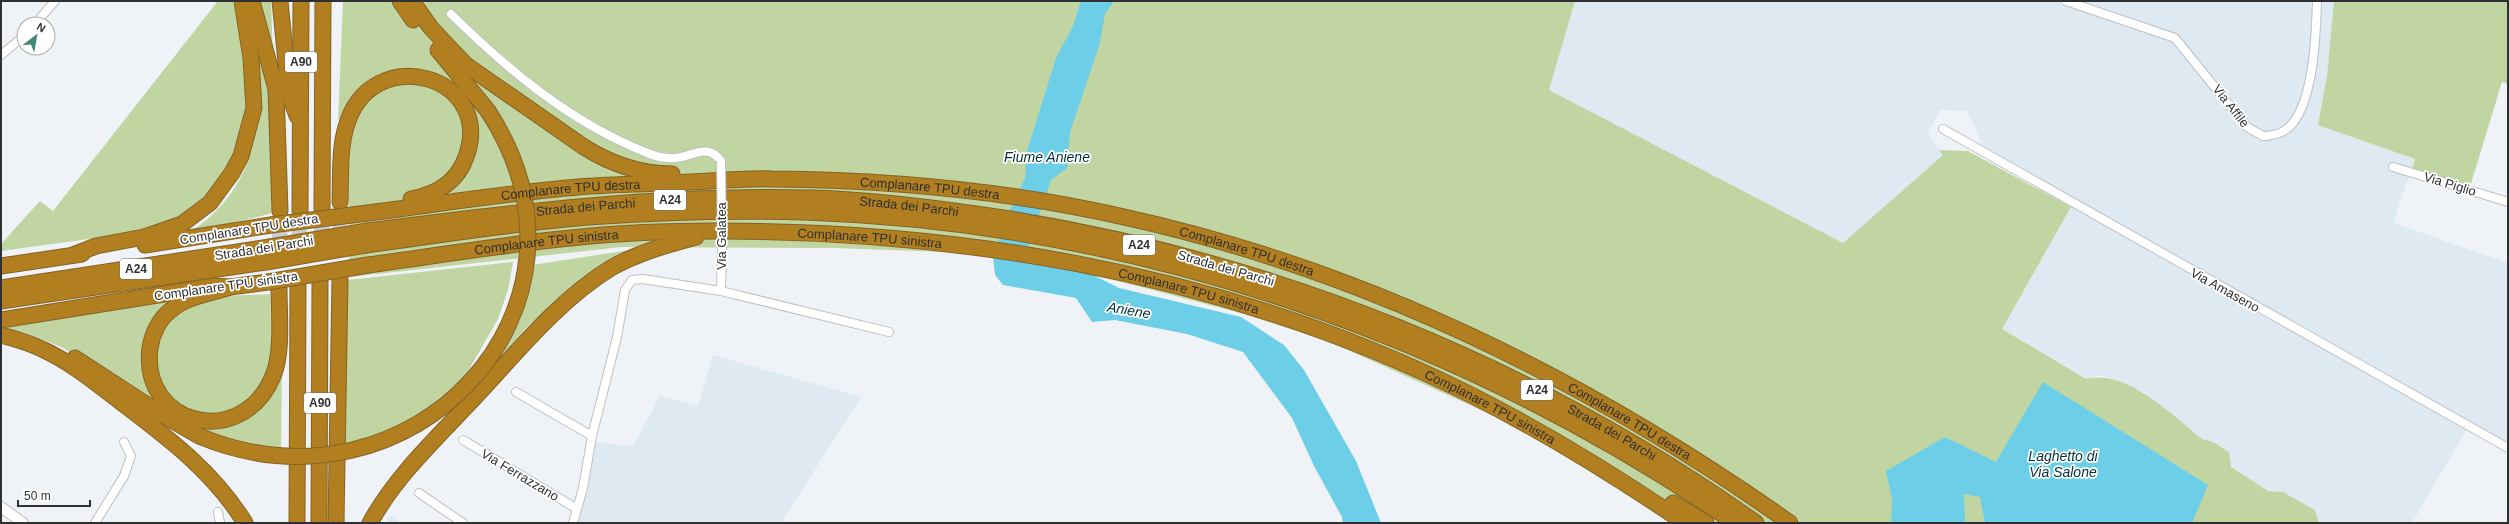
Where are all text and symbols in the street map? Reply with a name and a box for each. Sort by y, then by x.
north arrow [16,16,56,56]
text: N [35,20,48,35]
road number: A90 [285,52,317,72]
street label: Via Affile [2210,82,2252,130]
water label: Fiume Aniene [1004,149,1090,165]
street label: Via Piglio [2422,169,2478,199]
street label: Complanare TPU destra [860,174,1001,202]
street label: Complanare TPU destra [500,176,641,203]
road number: A24 [654,190,686,210]
street label: Strada dei Parchi [859,193,960,219]
street label: Strada dei Parchi [535,195,636,218]
street label: Via Galatea [714,201,729,270]
street label: Complanare TPU destra [179,211,320,247]
street label: Complanare TPU destra [1178,223,1317,279]
street label: Complanare TPU sinistra [797,225,944,251]
street label: Complanare TPU sinistra [473,226,620,257]
street label: Strada dei Parchi [214,233,315,263]
road number: A24 [1123,235,1155,255]
street label: Strada dei Parchi [1176,247,1276,289]
road number: A24 [120,259,152,279]
street label: Complanare TPU sinistra [1117,265,1262,317]
street label: Via Amaseno [2188,265,2262,315]
street label: Complanare TPU sinistra [153,268,300,304]
water label: Aniene [1105,298,1152,322]
street label: Complanare TPU sinistra [1423,366,1559,447]
street label: Complanare TPU destra [1565,379,1695,463]
road number: A24 [1521,380,1553,400]
road number: A90 [304,393,336,413]
street label: Strada dei Parchi [1565,401,1659,463]
street label: Via Ferrazzano [478,446,562,504]
water label: Laghetto di Via Salone [2028,448,2099,480]
scale bar [18,482,90,508]
text: 50 m [24,489,51,503]

